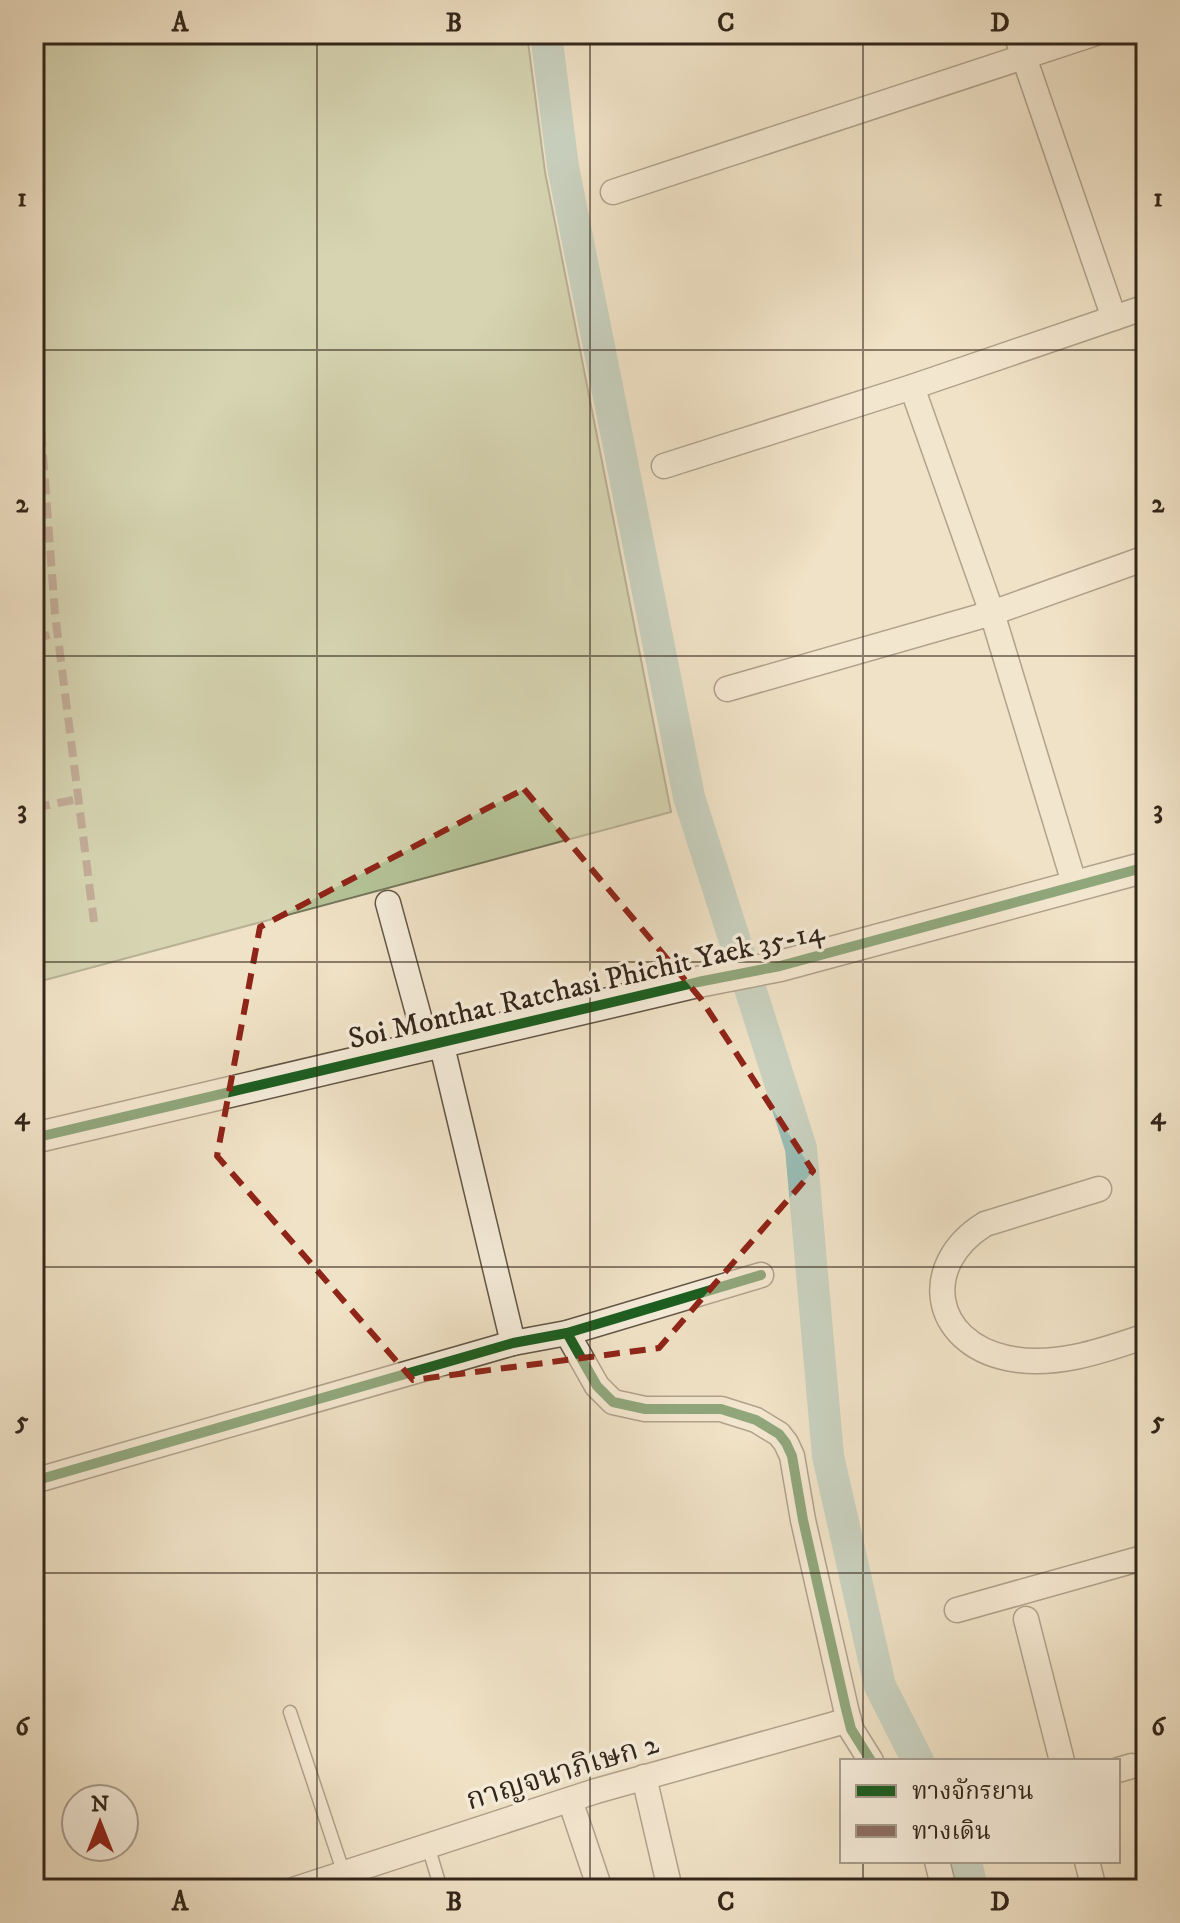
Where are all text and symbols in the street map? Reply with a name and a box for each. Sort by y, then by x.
text: A [171,7,190,40]
text: B [446,7,462,40]
text: C [717,7,735,40]
text: D [990,7,1010,40]
text: 1 [17,182,27,215]
text: 1 [1153,182,1163,215]
text: 2 [16,488,30,521]
text: 2 [1152,488,1166,521]
text: 3 [17,794,27,827]
text: 3 [1153,794,1163,827]
street label: Soi Monthat Ratchasi Phichit Yaek 35-14 [345,913,828,1058]
text: 4 [15,1100,31,1133]
text: 4 [1151,1100,1167,1133]
text: 5 [15,1405,29,1438]
text: 5 [1151,1405,1165,1438]
text: 6 [15,1711,30,1744]
text: 6 [1151,1711,1166,1744]
street label: กาญจนาภิเษก 2 [462,1725,664,1819]
legend [840,1759,1120,1863]
text: ทางจักรยาน [912,1777,1034,1807]
north arrow [60,1783,140,1863]
text: N [91,1791,109,1818]
text: ทางเดิน [912,1817,991,1847]
text: A [171,1886,190,1919]
text: B [446,1886,462,1919]
text: C [717,1886,735,1919]
text: D [990,1886,1010,1919]

